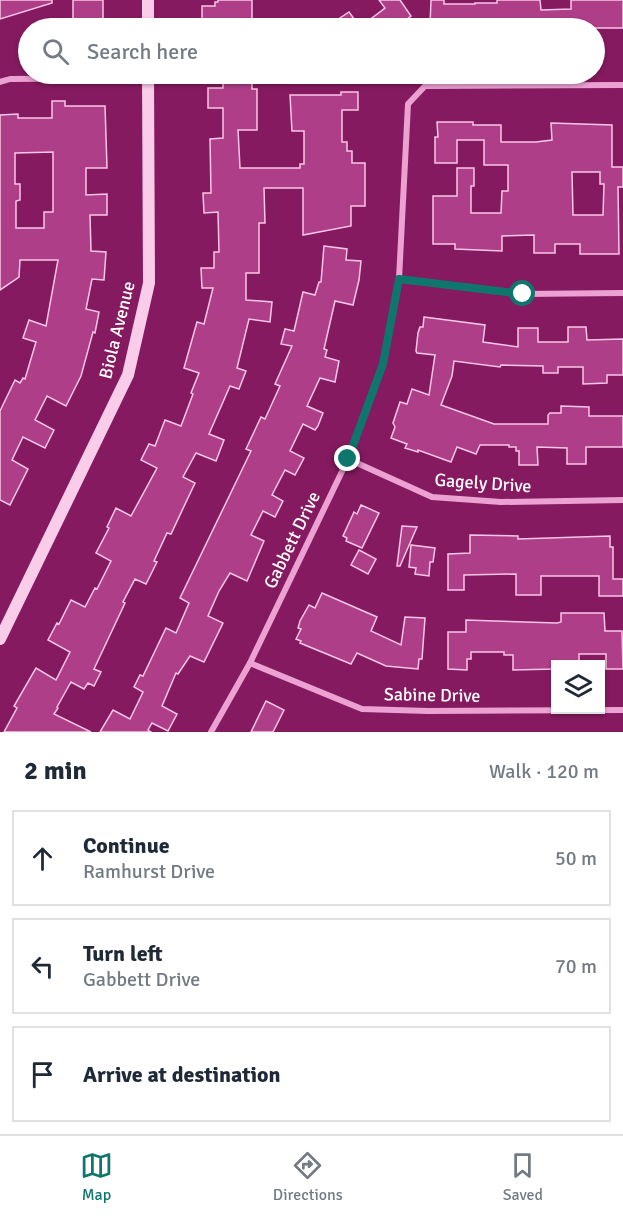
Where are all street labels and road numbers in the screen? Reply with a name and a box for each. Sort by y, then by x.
street label: Biola Avenue [94,279,140,381]
street label: Gagely Drive [434,469,532,497]
street label: Gabbett Drive [259,488,325,592]
street label: Sabine Drive [384,683,480,707]

